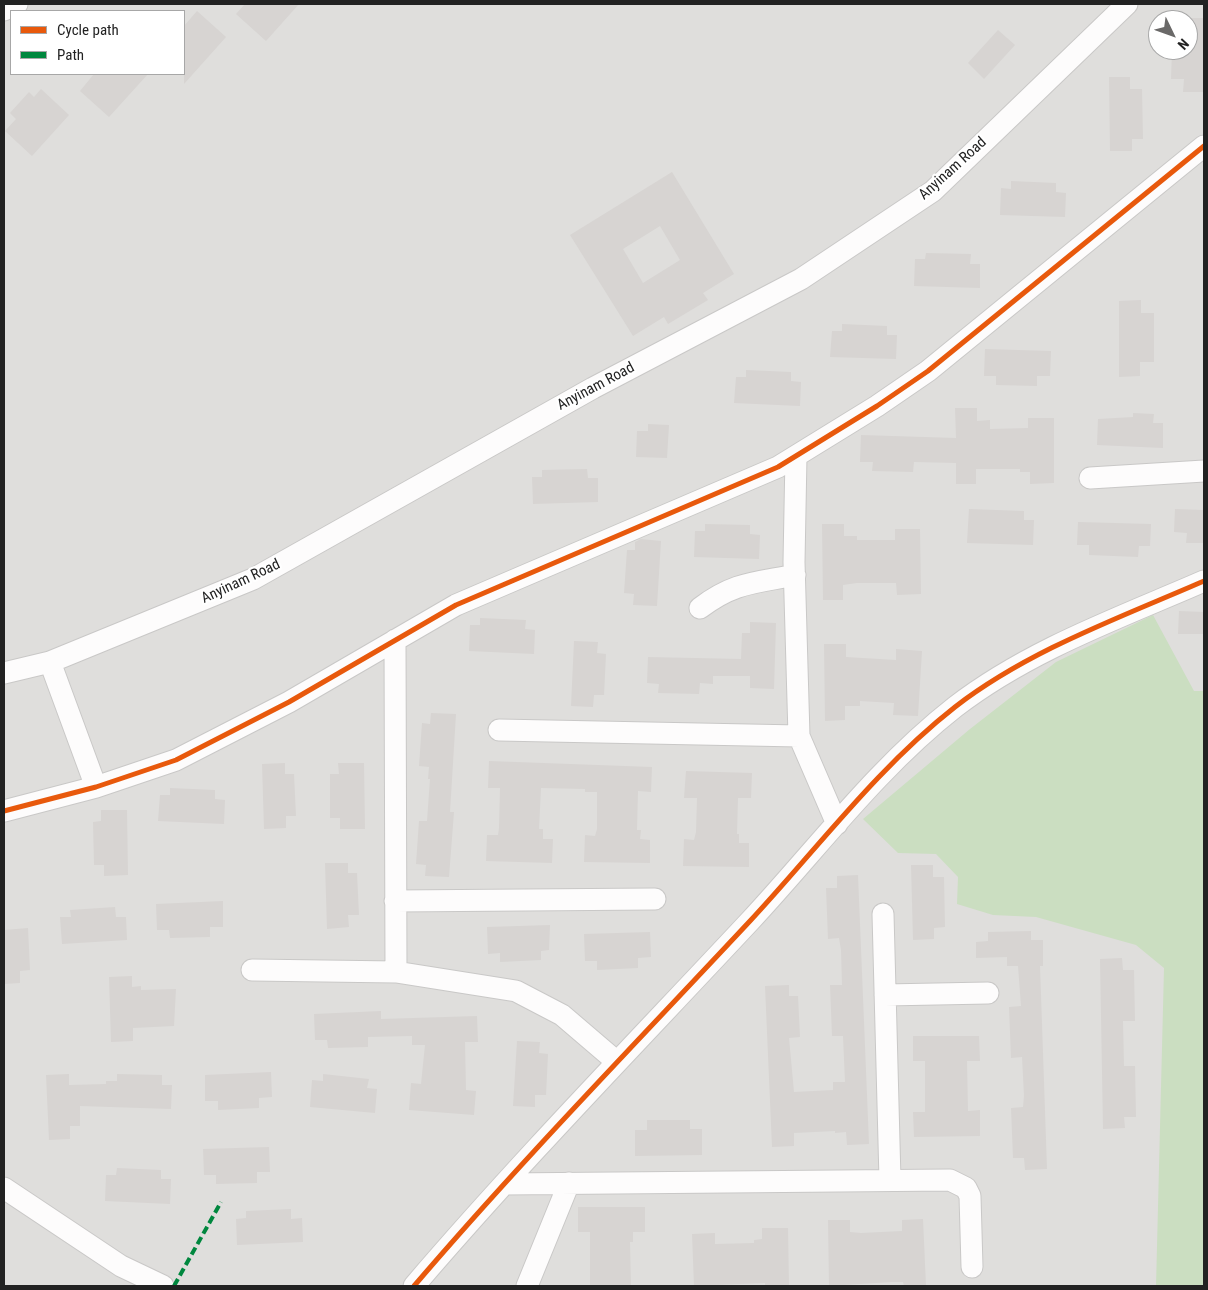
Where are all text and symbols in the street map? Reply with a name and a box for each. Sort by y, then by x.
legend [10,10,185,75]
north arrow [1148,10,1198,60]
text: Cycle path [57,21,119,39]
text: N [1175,36,1192,53]
text: Path [57,46,84,64]
street label: Anyinam Road [915,134,991,204]
street label: Anyinam Road [554,359,638,415]
street label: Anyinam Road [199,556,283,608]

